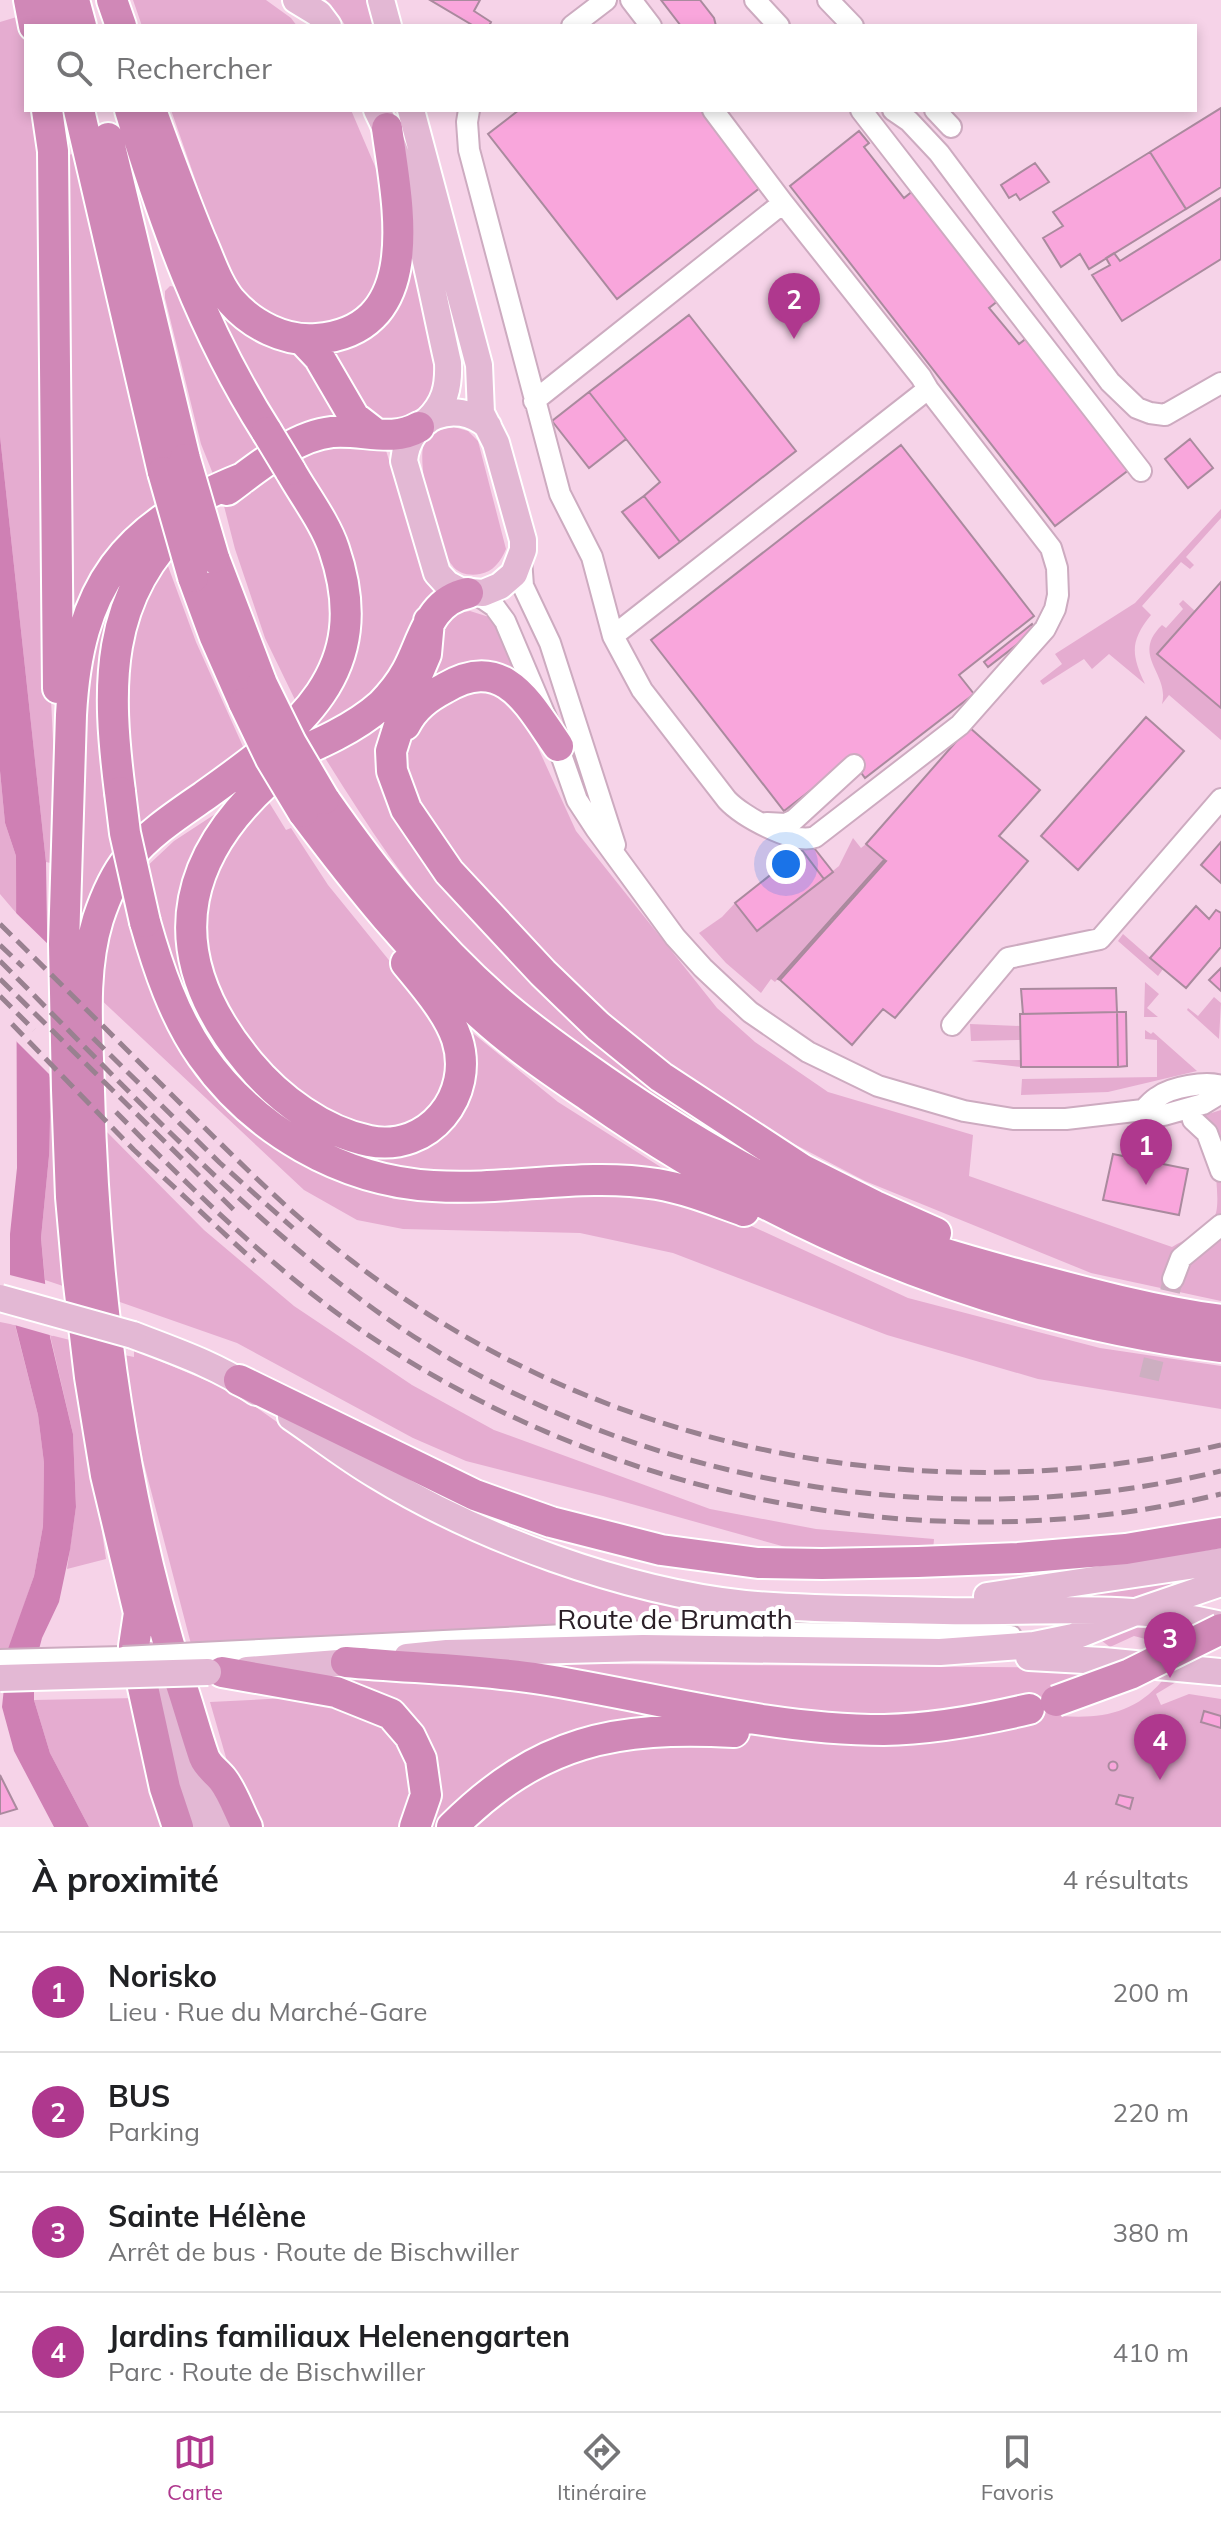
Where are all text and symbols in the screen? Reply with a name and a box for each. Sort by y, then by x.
search box [24,24,1197,112]
icon: search [52,46,96,90]
text: Rechercher [116,49,272,87]
pin: 2 [768,273,820,339]
your location [766,844,806,884]
pin: 1 [1120,1119,1172,1185]
street label: Route de Brumath [557,1601,793,1636]
pin: 3 [1144,1612,1196,1678]
pin: 4 [1134,1714,1186,1780]
text: À proximité [32,1858,219,1901]
text: 4 résultats [1062,1863,1189,1896]
text: Norisko [108,1957,217,1995]
text: 1 [50,1976,66,2009]
text: 200 m [1113,1976,1189,2009]
text: Lieu · Rue du Marché-Gare [108,1995,427,2028]
text: BUS [108,2077,170,2115]
text: 2 [50,2096,66,2129]
text: 220 m [1113,2096,1189,2129]
text: Parking [108,2115,200,2148]
text: Sainte Hélène [108,2197,306,2235]
text: 3 [50,2216,66,2249]
text: 380 m [1113,2216,1189,2249]
text: Arrêt de bus · Route de Bischwiller [108,2235,519,2268]
text: Jardins familiaux Helenengarten [108,2317,570,2355]
text: 4 [50,2336,66,2369]
text: 410 m [1113,2336,1189,2369]
text: Parc · Route de Bischwiller [108,2355,425,2388]
tab: Carte [167,2430,223,2506]
tab: Itinéraire [557,2430,647,2506]
tab: Favoris [981,2430,1054,2506]

